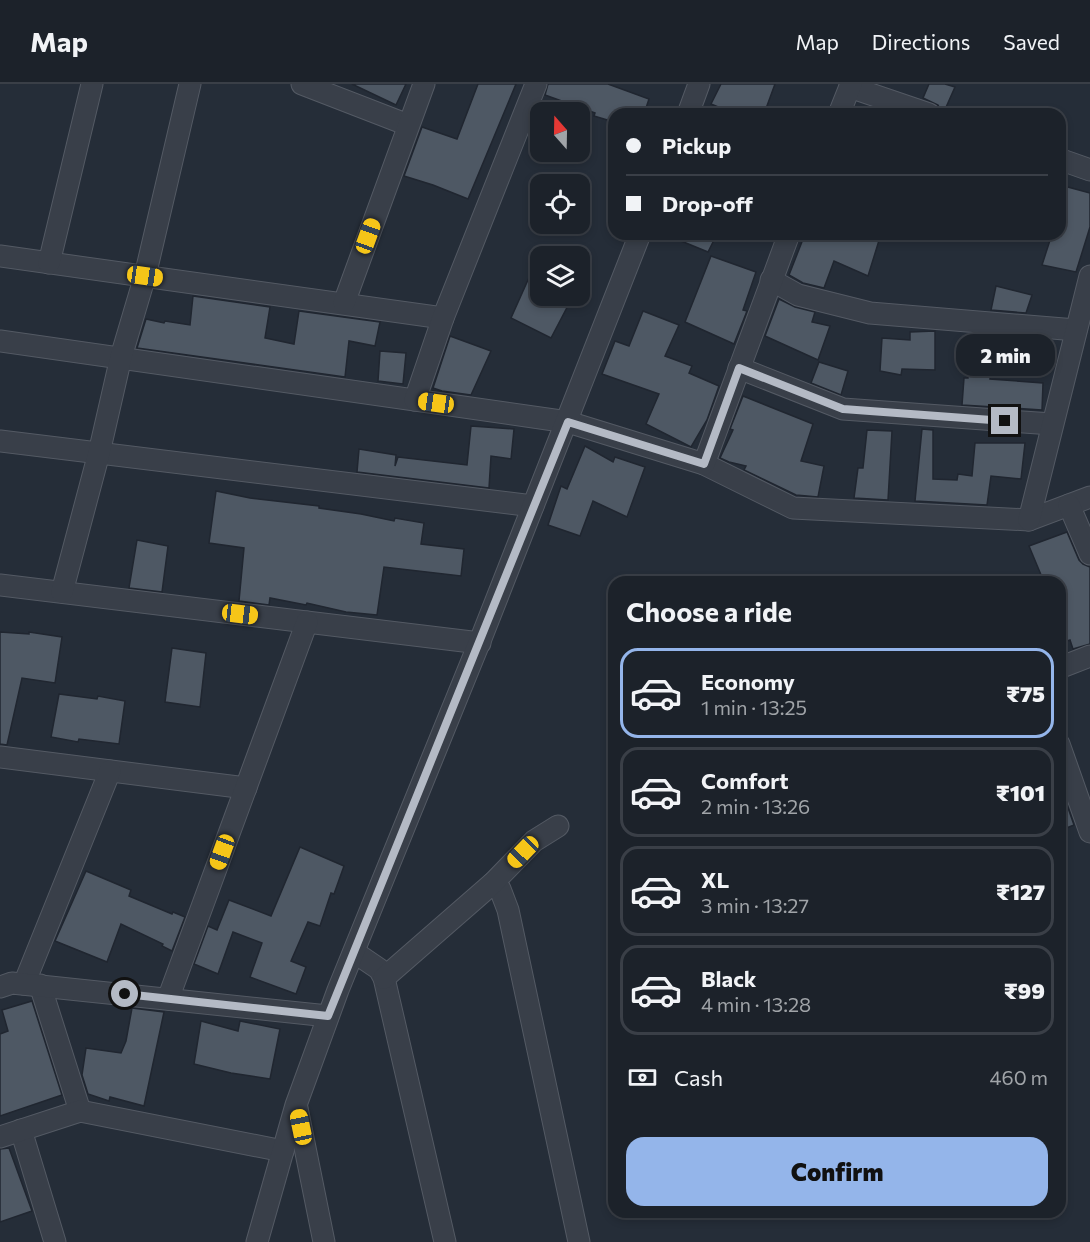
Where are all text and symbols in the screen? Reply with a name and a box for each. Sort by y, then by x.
text: Map [30,24,88,58]
text: Map [796,29,839,54]
text: Directions [872,29,970,54]
text: Saved [1003,29,1060,54]
north arrow [530,102,590,162]
map controls [530,102,590,306]
text: Pickup [662,132,731,159]
button: locate [530,174,590,234]
text: Drop-off [662,190,753,217]
car [353,216,383,256]
button: layers [530,246,590,306]
car [126,265,164,287]
callout: 2 min [956,334,1054,376]
text: 2 min [980,343,1031,367]
car [417,392,455,414]
route end [991,407,1018,434]
text: Choose a ride [626,595,792,628]
car [221,603,259,625]
icon: car [629,666,683,720]
text: Economy [701,668,795,695]
text: ₹75 [1006,680,1045,707]
text: 1 min · 13:25 [701,695,807,719]
icon: car [629,765,683,819]
text: Comfort [701,767,789,794]
text: ₹101 [996,779,1045,806]
text: 2 min · 13:26 [701,794,810,818]
car [207,832,237,872]
car [504,833,542,871]
icon: car [629,864,683,918]
text: XL [701,866,729,893]
text: ₹127 [996,878,1045,905]
text: 3 min · 13:27 [701,893,809,917]
icon: car [629,963,683,1017]
text: Black [701,965,756,992]
text: ₹99 [1004,977,1045,1004]
route start [111,980,138,1007]
text: 4 min · 13:28 [701,992,811,1016]
icon: cash [626,1061,659,1094]
text: Cash [674,1064,723,1091]
text: 460 m [990,1065,1048,1089]
car [288,1108,314,1146]
button: Confirm [626,1137,1048,1206]

